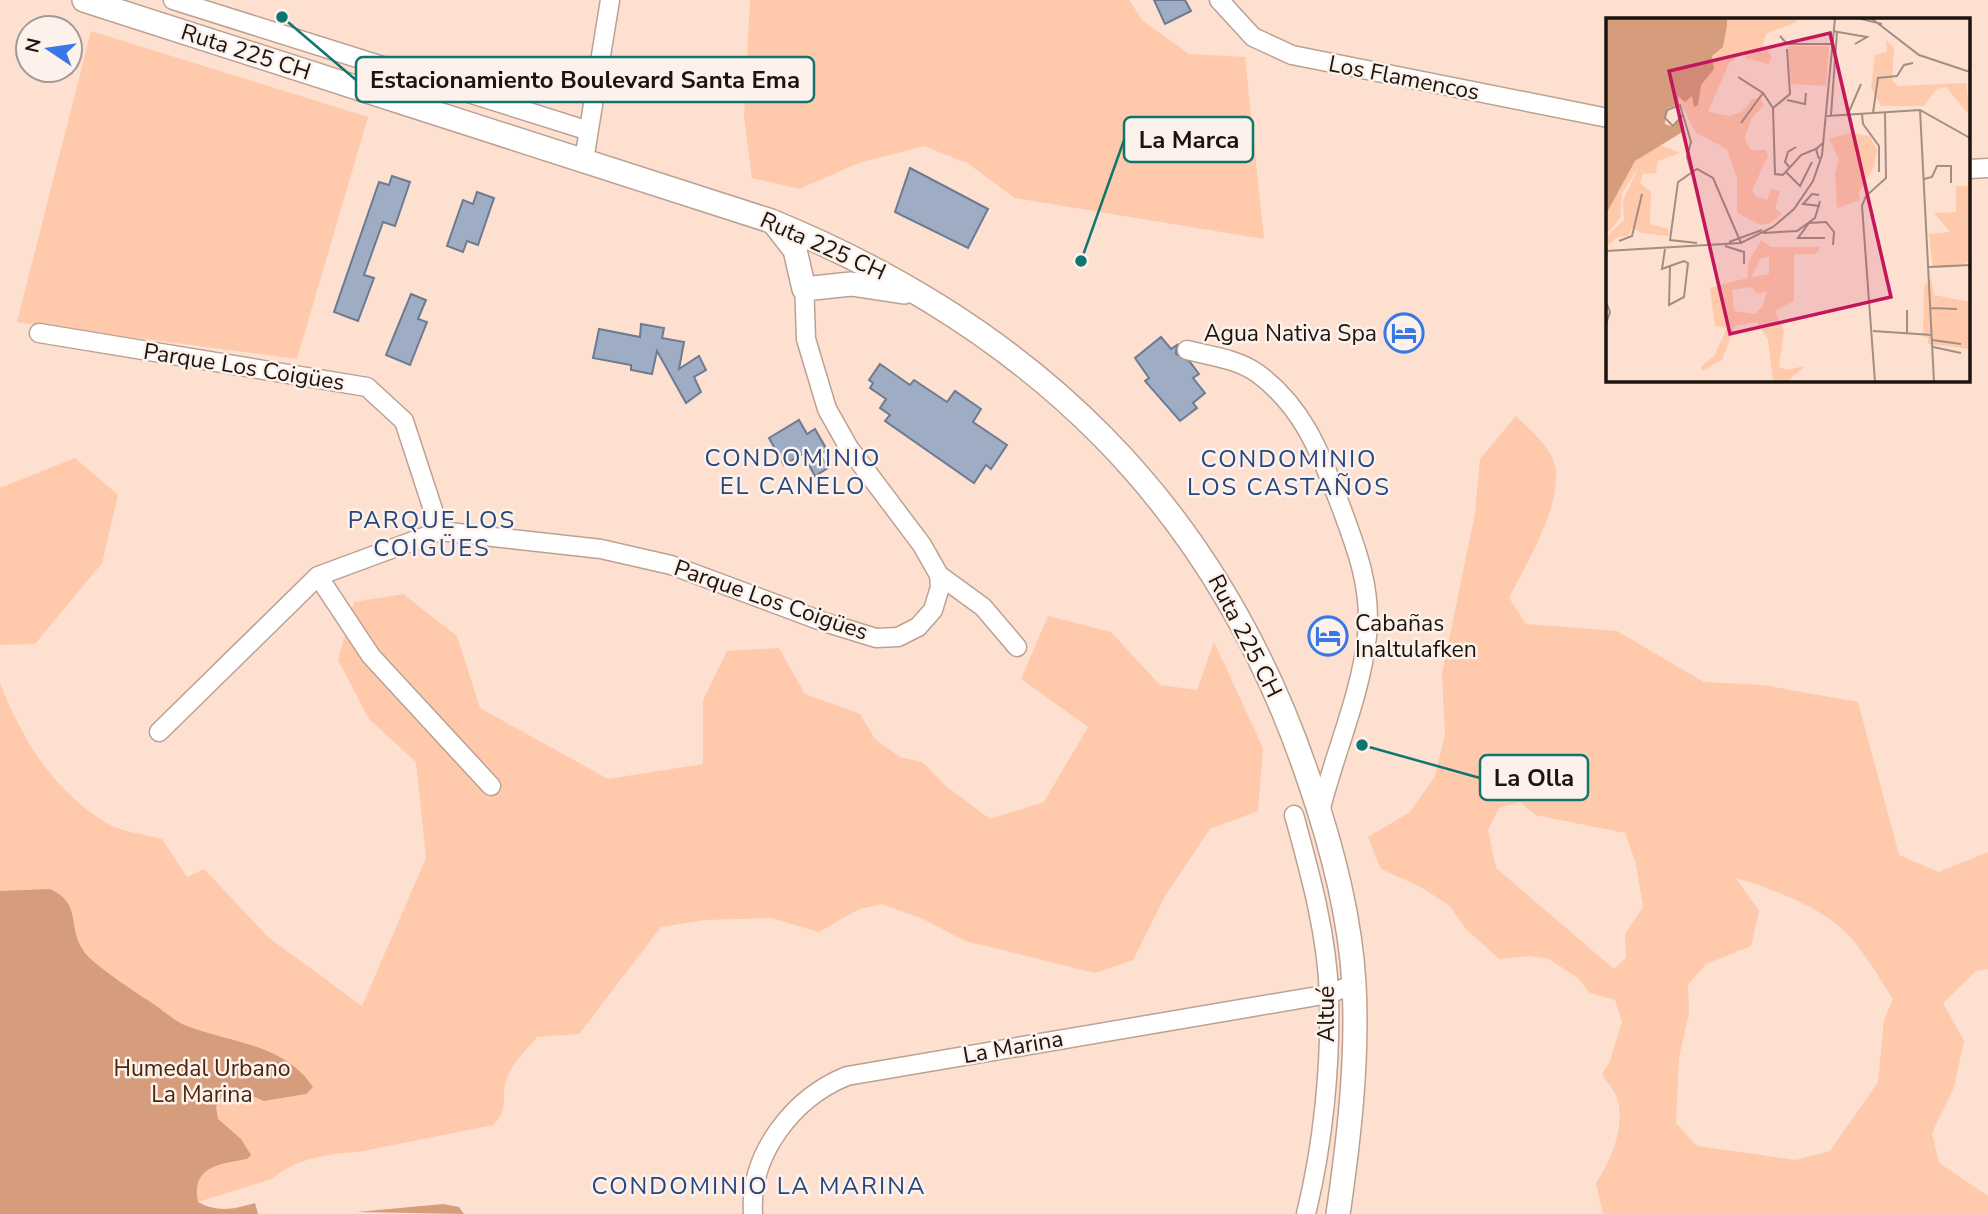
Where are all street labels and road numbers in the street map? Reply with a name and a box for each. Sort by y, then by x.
street label: Ruta 225 CH [177,16,315,88]
street label: Los Flamencos [1326,48,1482,108]
street label: Ruta 225 CH [755,204,891,288]
street label: Parque Los Coigües [141,336,347,398]
street label: Parque Los Coigües [670,552,872,648]
street label: Ruta 225 CH [1201,569,1289,703]
street label: Altué [1311,986,1342,1042]
street label: La Marina [960,1023,1066,1071]

